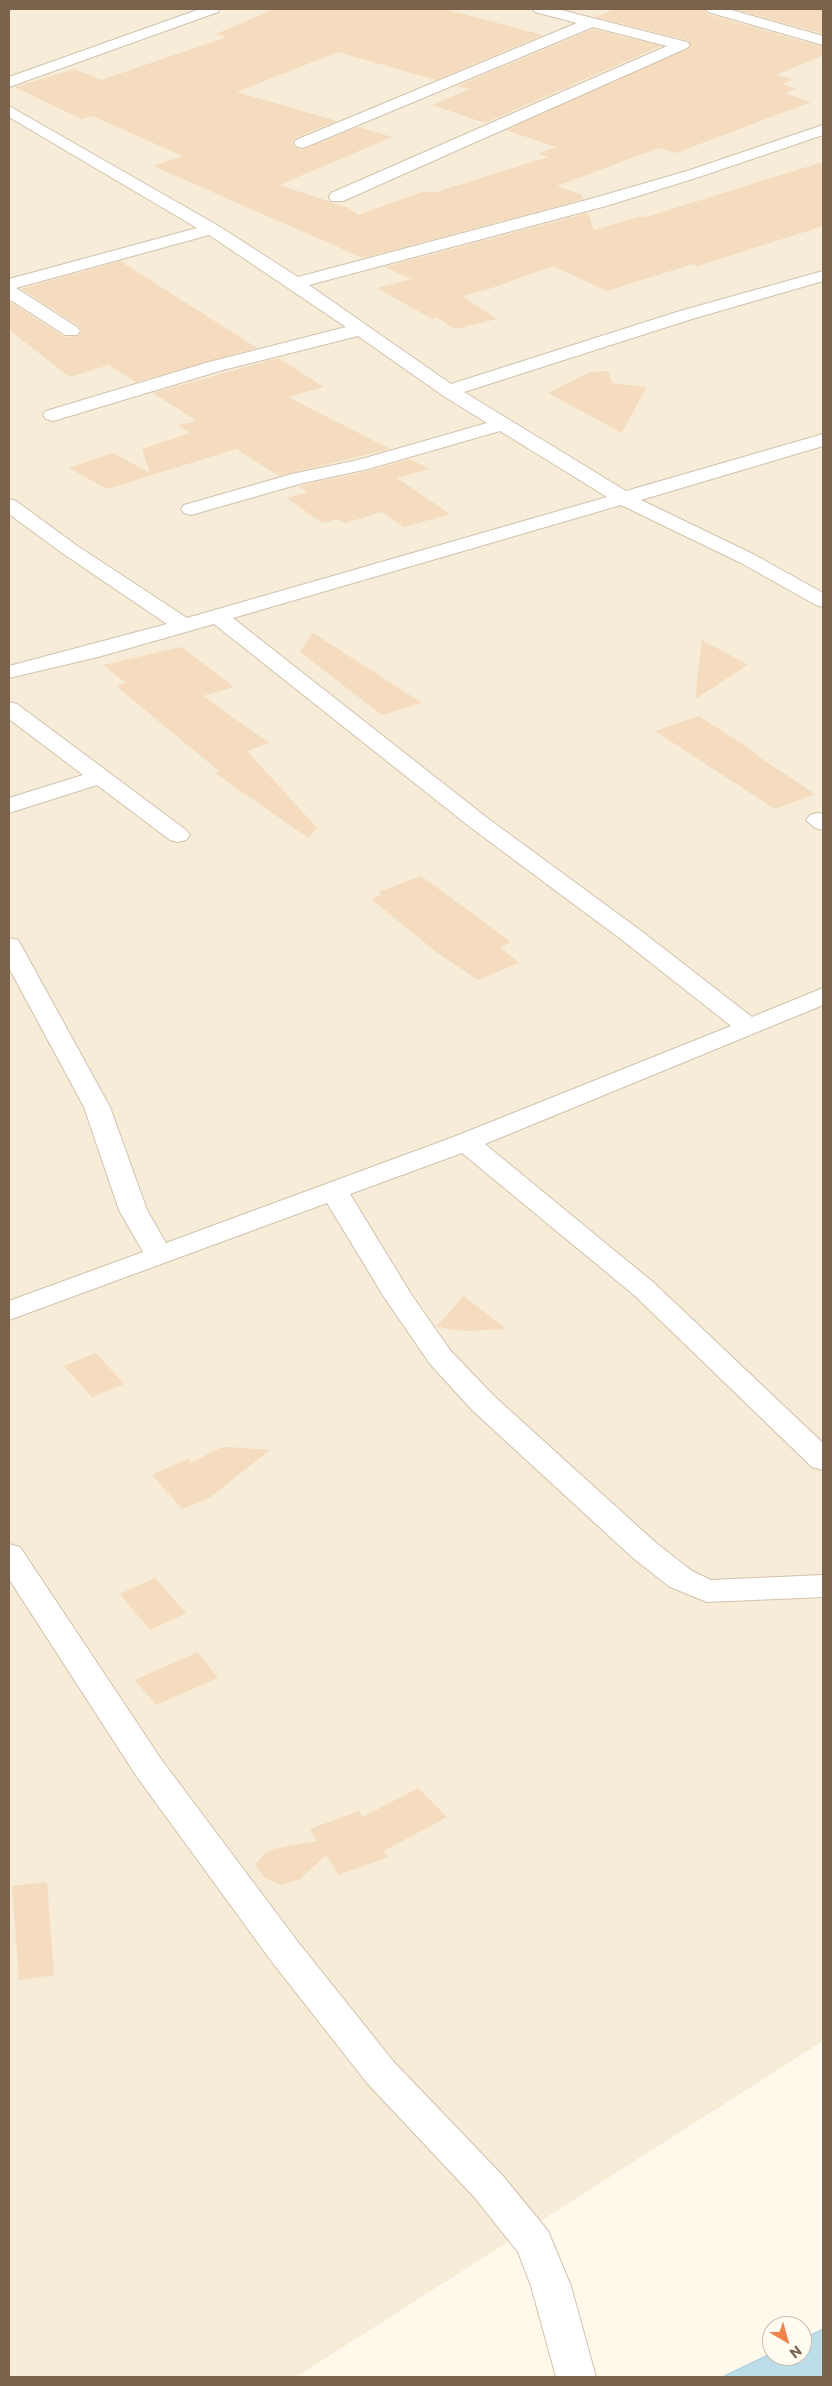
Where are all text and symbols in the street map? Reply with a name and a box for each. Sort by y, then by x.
north arrow [762,2316,812,2366]
text: N [787,2342,805,2362]

